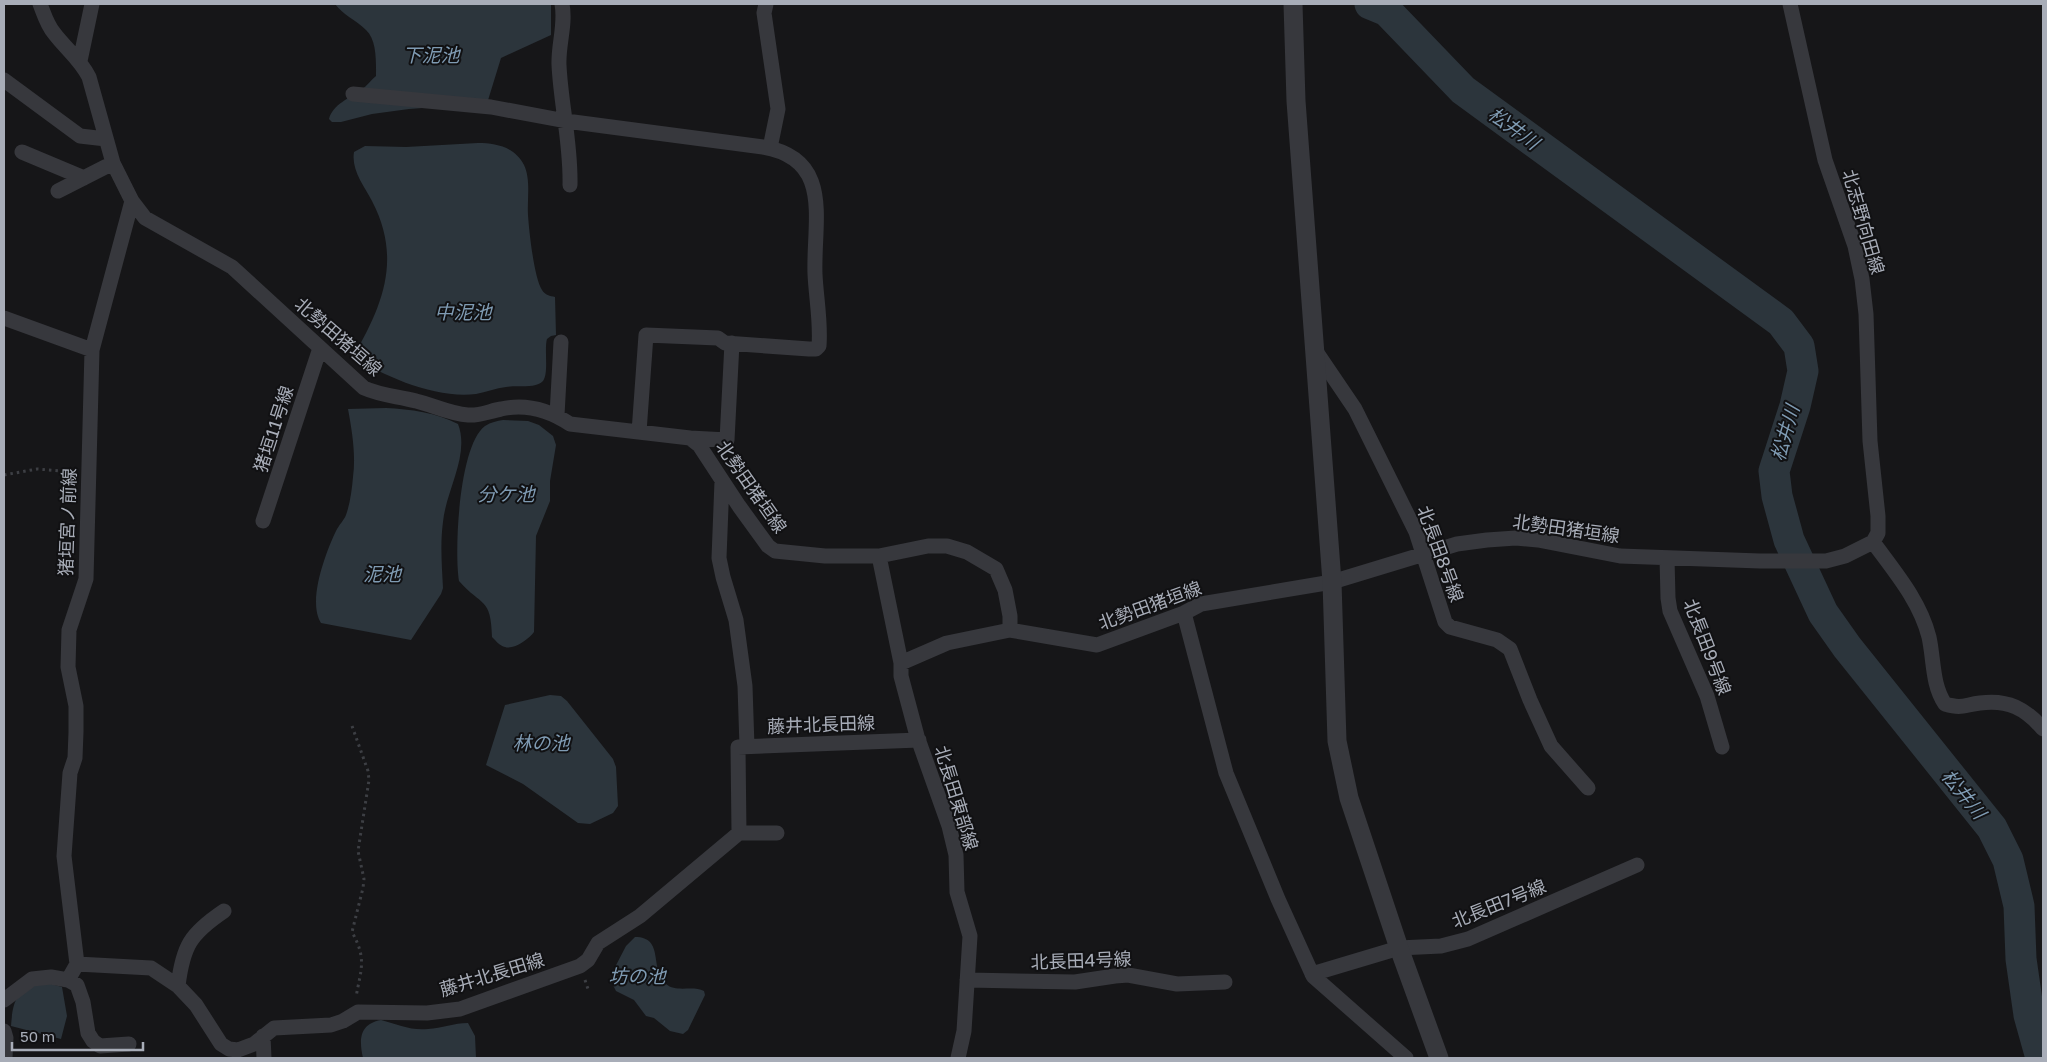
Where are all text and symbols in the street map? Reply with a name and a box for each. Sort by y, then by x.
water label: 下泥池 [402,43,461,66]
water label: 松井川 [1484,102,1546,155]
street label: 北志野向田線 [1839,167,1889,277]
street label: 北勢田猪垣線 [291,293,387,380]
water label: 中泥池 [434,300,493,323]
street label: 猪垣11号線 [249,383,297,475]
water label: 松井川 [1766,400,1804,463]
street label: 北勢田猪垣線 [712,436,792,537]
street label: 猪垣宮ノ前線 [54,468,80,576]
water label: 分ケ池 [477,482,536,505]
street label: 北長田8号線 [1413,502,1469,605]
street label: 北勢田猪垣線 [1511,510,1621,546]
water label: 泥池 [363,562,403,585]
street label: 北勢田猪垣線 [1095,576,1204,634]
street label: 北長田9号線 [1680,596,1736,698]
street label: 藤井北長田線 [767,711,875,737]
water label: 林の池 [512,731,571,754]
street label: 北長田東部線 [931,743,983,853]
water label: 松井川 [1938,764,1993,825]
street label: 北長田7号線 [1448,874,1549,932]
street label: 北長田4号線 [1030,947,1132,973]
street label: 藤井北長田線 [437,948,547,1000]
water label: 坊の池 [608,964,667,987]
scale bar [12,1020,144,1052]
text: 50 m [20,1027,55,1045]

